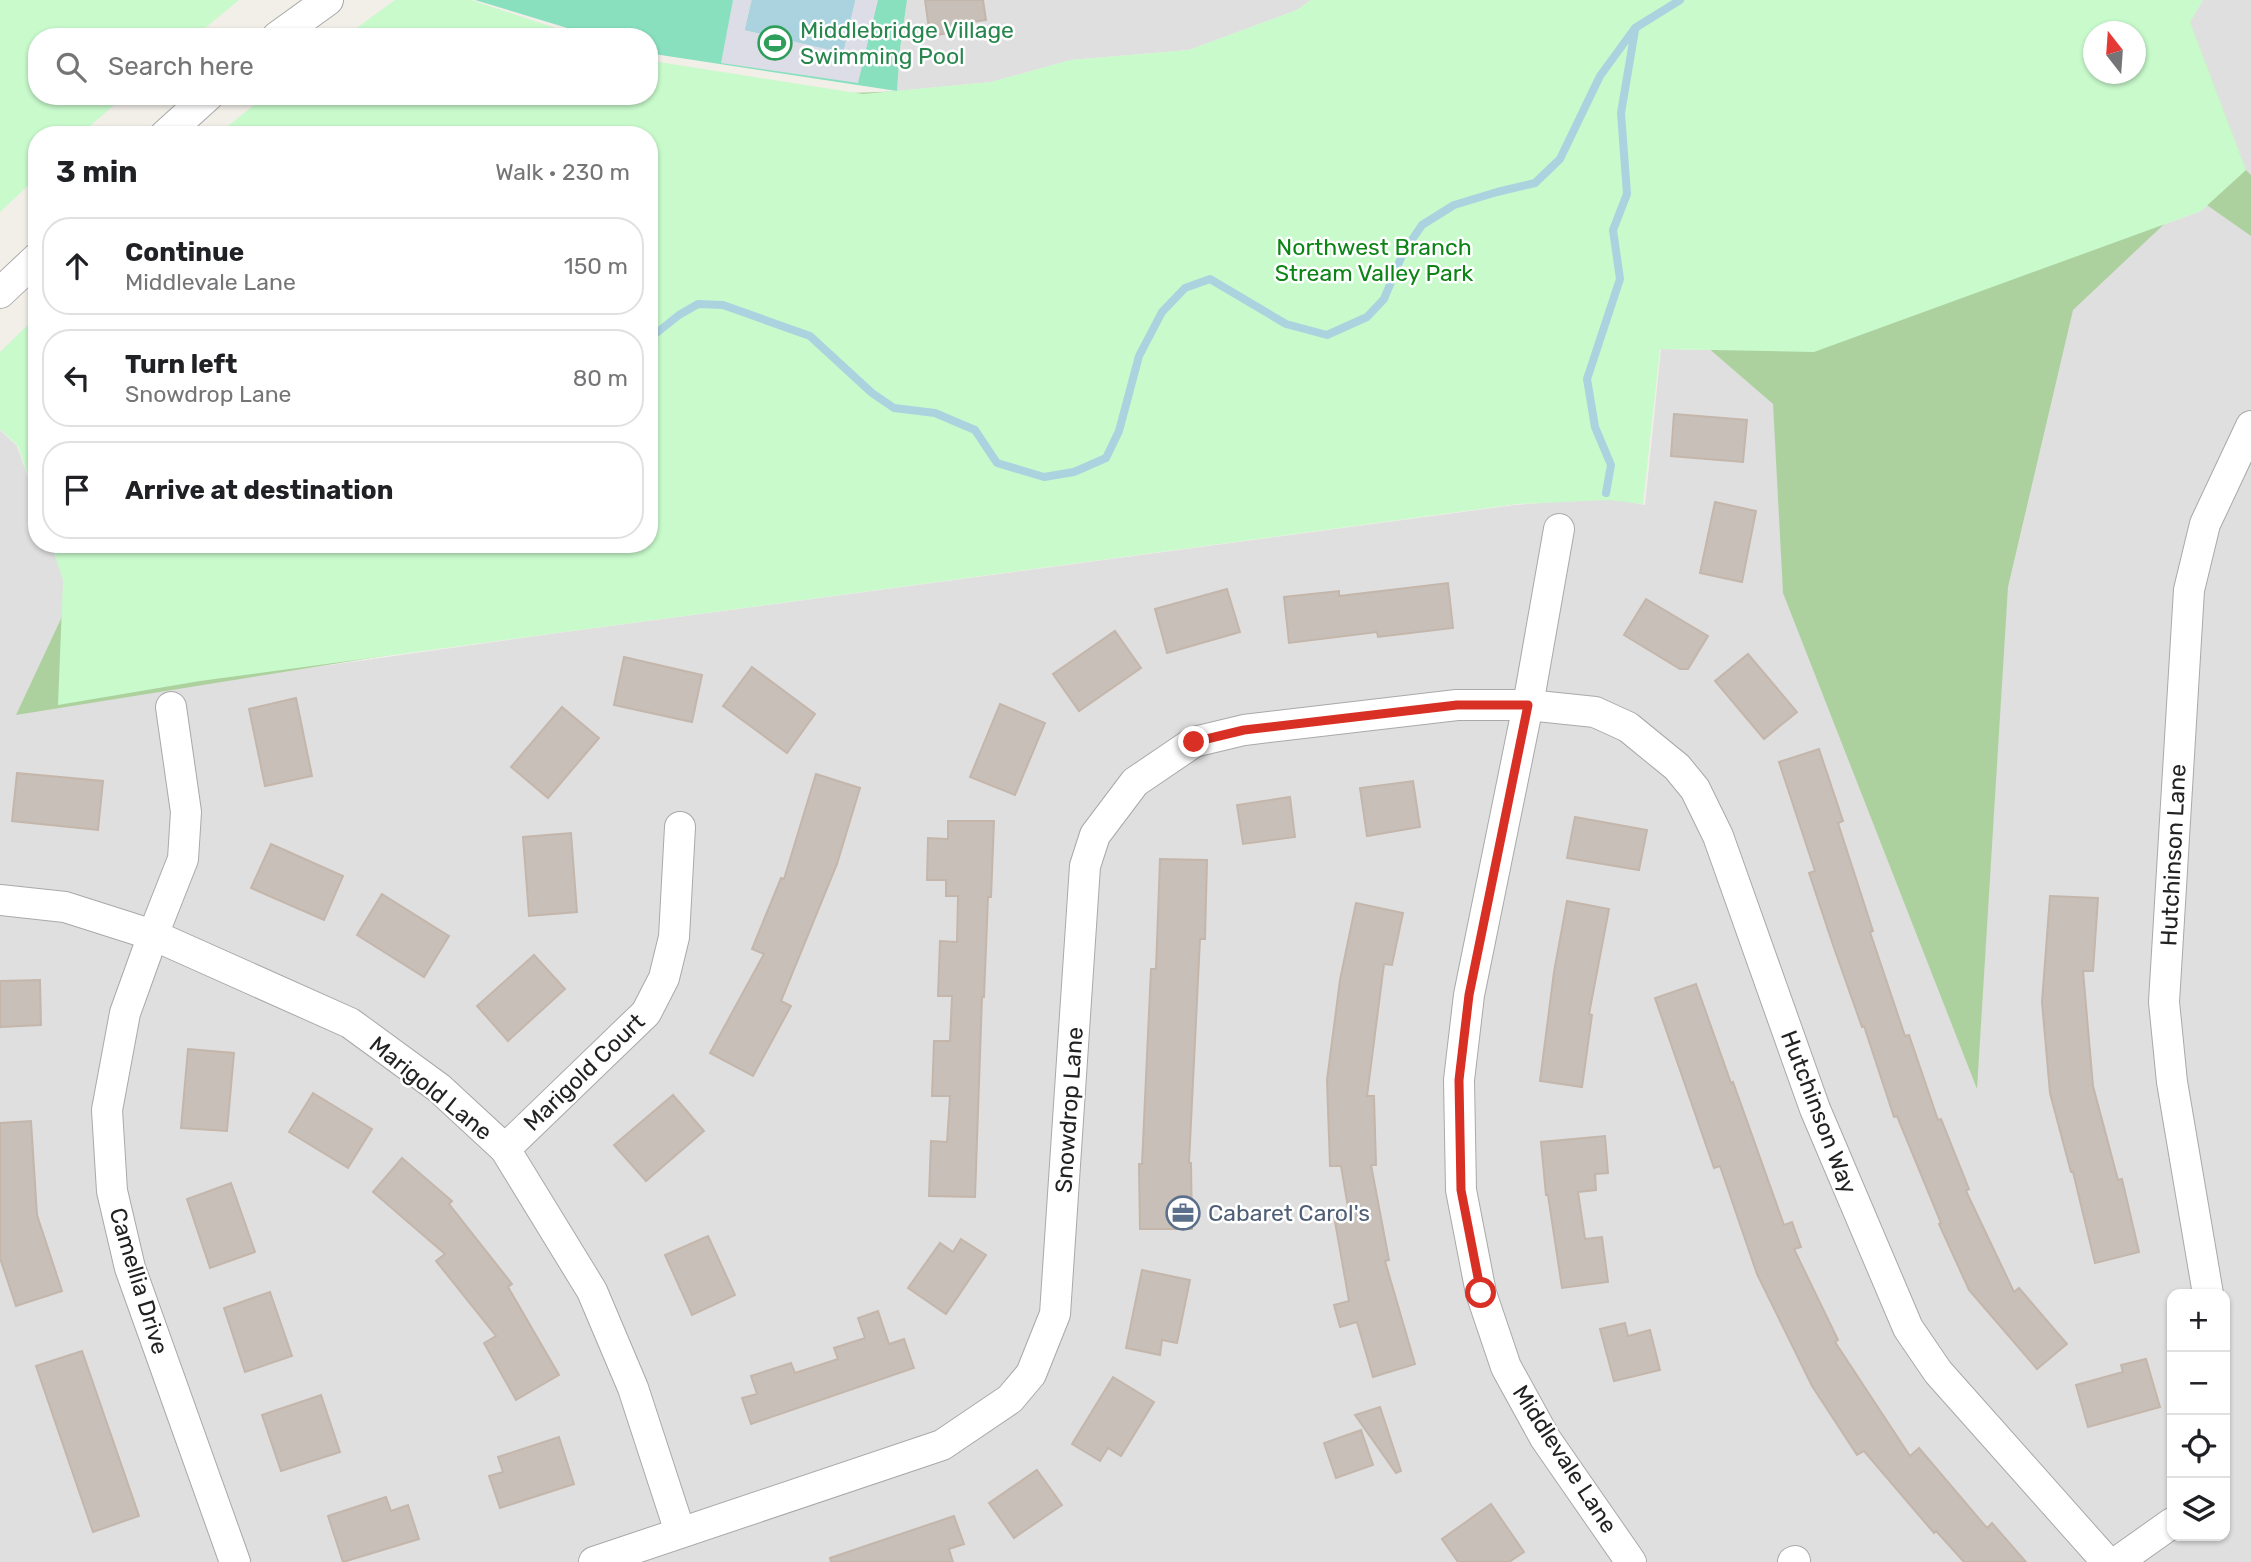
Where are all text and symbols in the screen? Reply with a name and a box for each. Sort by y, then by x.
place label: Middlebridge Village Swimming Pool [800,16,1014,70]
north arrow [2083,21,2146,84]
sports icon: Middlebridge Village Swimming Pool [756,24,794,62]
search box [28,28,658,105]
icon: search [52,48,90,86]
text: Search here [108,51,254,82]
text: 3 min [56,154,138,190]
text: Walk · 230 m [495,158,630,186]
park label: Northwest Branch Stream Valley Park [1275,233,1473,287]
text: Continue [125,237,244,268]
icon: ahead [58,247,96,285]
text: 150 m [564,252,628,280]
text: Middlevale Lane [125,268,296,296]
text: Turn left [125,349,237,380]
icon: left [58,359,96,397]
text: 80 m [573,364,628,392]
text: Snowdrop Lane [125,380,291,408]
icon: arrive [58,471,96,509]
text: Arrive at destination [125,475,393,506]
route end [1178,726,1209,757]
street label: Hutchinson Lane [2154,763,2192,947]
street label: Marigold Court [518,1007,650,1137]
street label: Snowdrop Lane [1049,1026,1089,1194]
street label: Hutchinson Way [1775,1026,1863,1198]
street label: Marigold Lane [364,1030,498,1146]
office icon: Cabaret Carol's [1164,1194,1202,1232]
place label: Cabaret Carol's [1208,1199,1370,1227]
street label: Camellia Drive [103,1204,175,1358]
route start [1465,1277,1496,1308]
map controls [2167,1289,2230,1541]
button: + [2167,1289,2230,1352]
button: − [2167,1352,2230,1415]
street label: Middlevale Lane [1507,1380,1623,1538]
button: locate [2167,1415,2230,1478]
button: layers [2167,1478,2230,1541]

